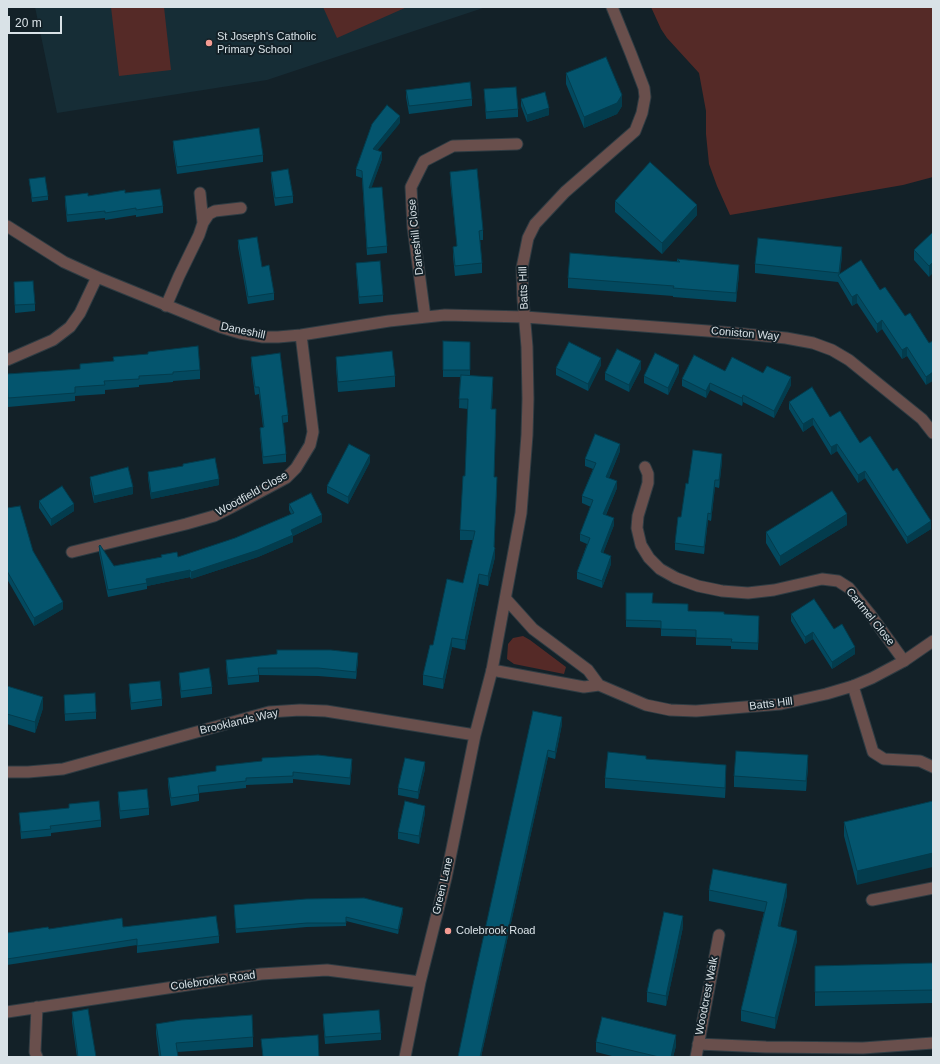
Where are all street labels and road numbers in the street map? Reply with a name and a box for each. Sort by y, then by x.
street label: Daneshill Close [405,198,427,276]
street label: Batts Hill [517,266,531,310]
street label: Daneshill [219,320,267,342]
street label: Coniston Way [711,324,779,344]
street label: Woodfield Close [214,469,290,519]
street label: Cartmel Close [843,586,897,648]
street label: Batts Hill [749,695,793,713]
street label: Brooklands Way [199,707,279,737]
street label: Green Lane [430,856,456,916]
street label: Woodcrest Walk [693,956,721,1036]
street label: Colebrooke Road [170,969,256,993]

